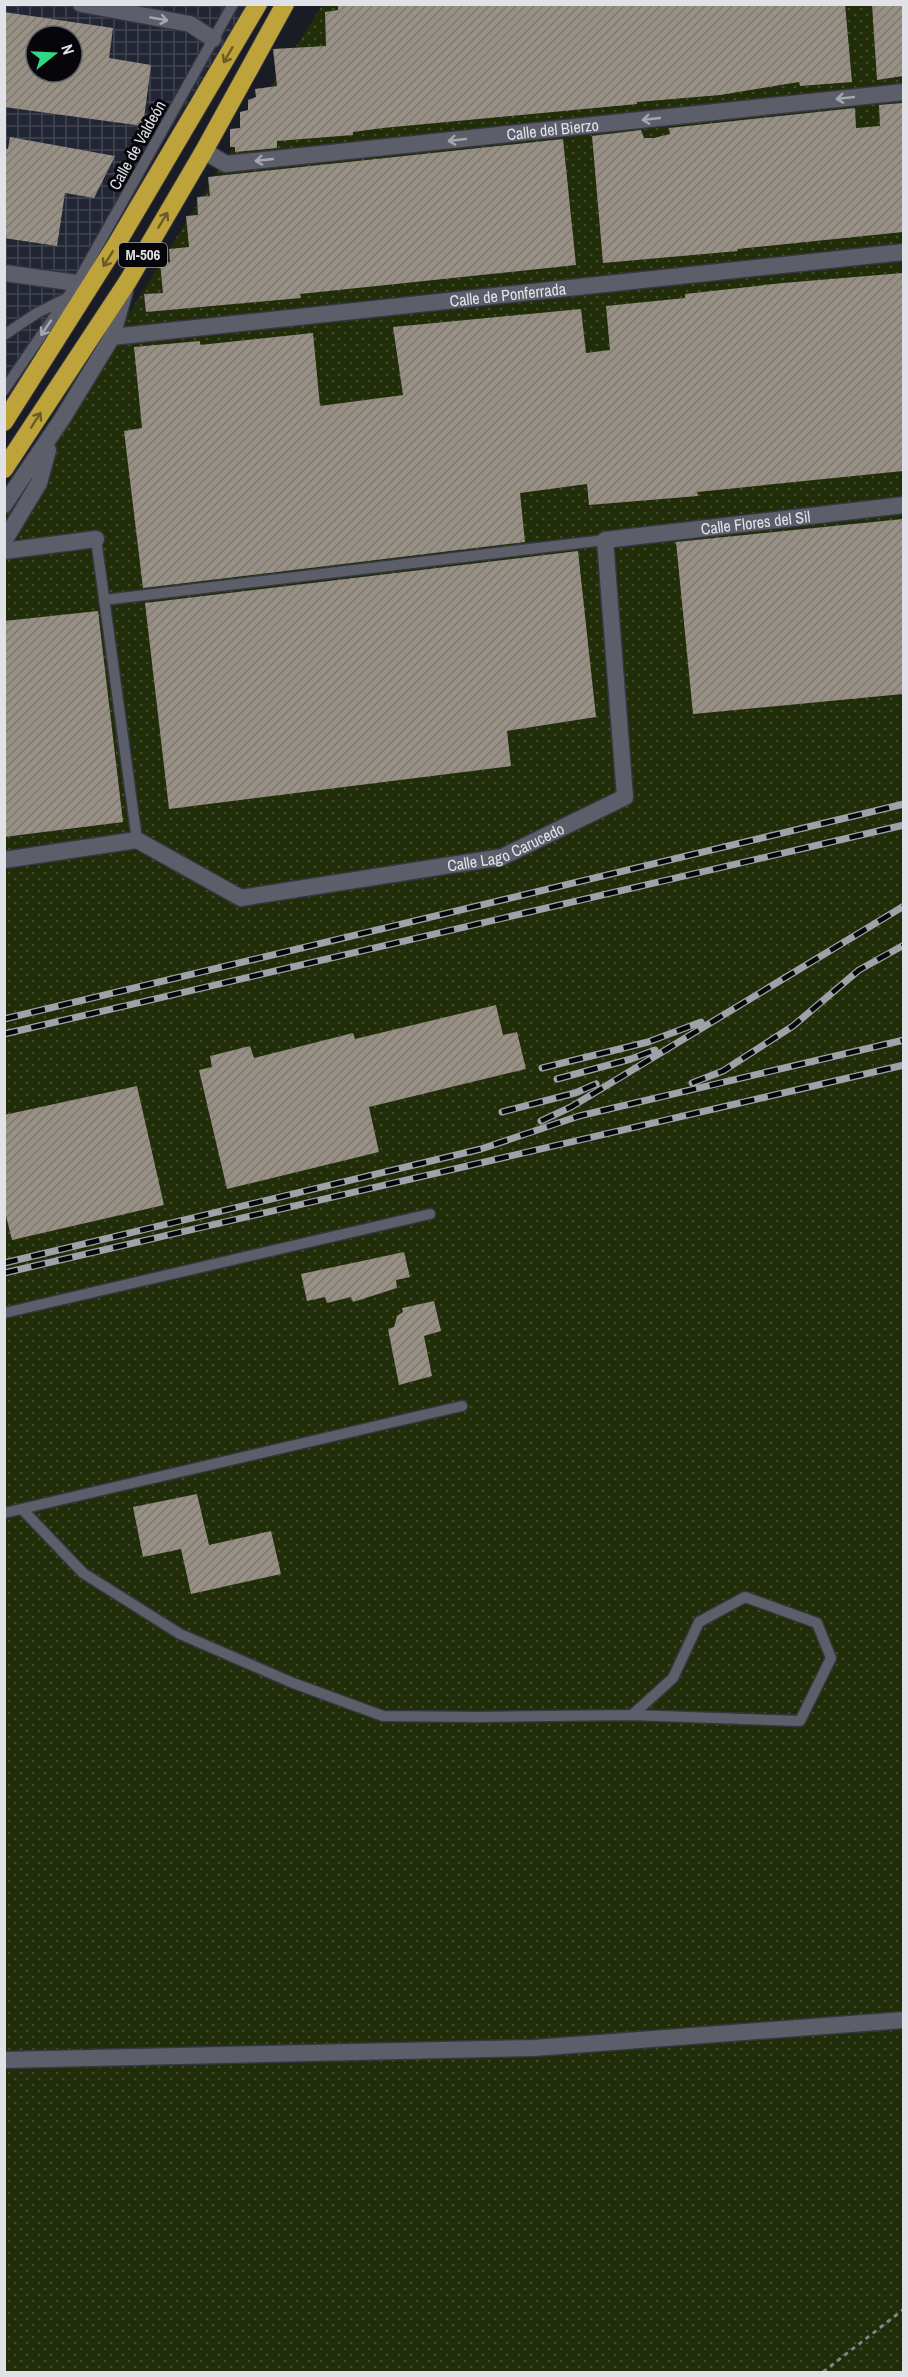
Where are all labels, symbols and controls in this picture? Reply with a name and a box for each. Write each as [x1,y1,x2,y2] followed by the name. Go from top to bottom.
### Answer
[149,14,169,25] one-way arrow
[24,24,84,84] north arrow
[56,41,80,57] text: N
[222,46,234,63] one-way arrow
[836,93,856,104] one-way arrow
[103,96,171,194] street label: Calle de Valdeón
[505,113,600,145] street label: Calle del Bierzo
[642,114,662,125] one-way arrow
[448,134,468,145] one-way arrow
[254,155,274,166] one-way arrow
[158,212,170,229] one-way arrow
[119,243,167,267] road number: M-506
[101,250,113,267] one-way arrow
[448,277,568,312] street label: Calle de Ponferrada
[40,319,52,336] one-way arrow
[31,412,43,429] one-way arrow
[700,505,812,540] street label: Calle Flores del Sil
[446,817,568,876] street label: Calle Lago Carucedo

